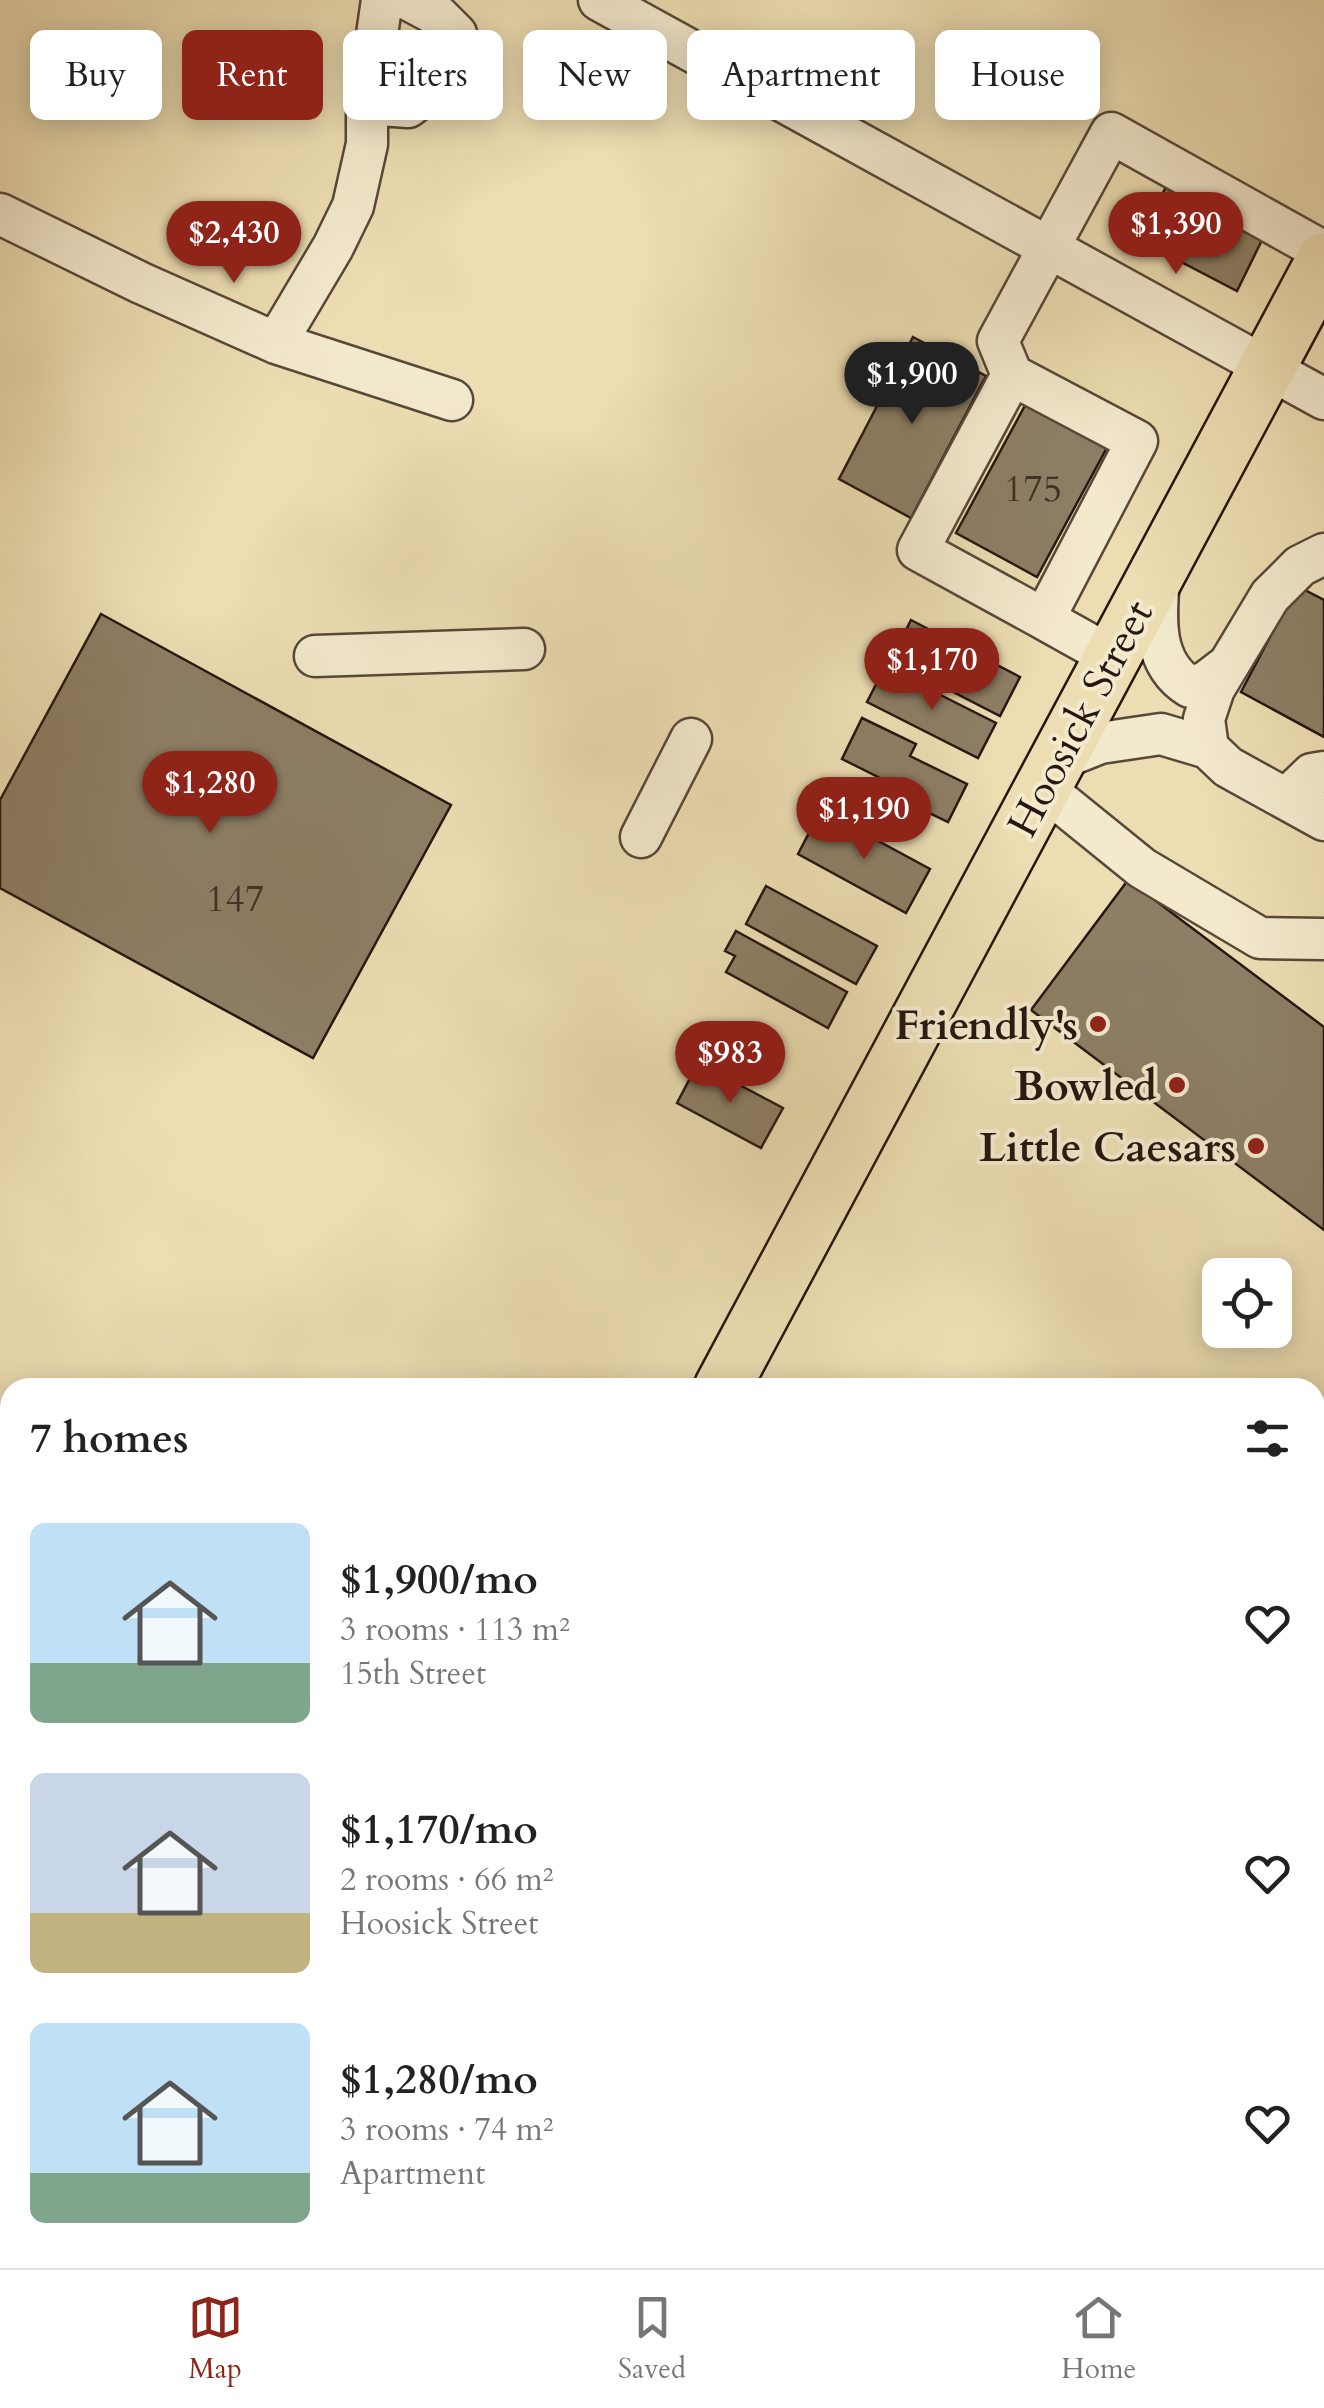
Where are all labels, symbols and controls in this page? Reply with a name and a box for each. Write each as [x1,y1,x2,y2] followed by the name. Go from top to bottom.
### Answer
[30,30,162,120] chip: Buy
[182,30,323,120] chip: Rent
[343,30,503,120] chip: Filters
[523,30,667,120] chip: New
[687,30,915,120] chip: Apartment
[935,30,1100,120] chip: House
[1095,192,1257,277] pin: $1,390
[153,201,315,286] pin: $2,430
[1130,202,1222,246] text: $1,390
[188,211,280,255] text: $2,430
[831,342,993,427] pin: $1,900
[866,352,958,396] text: $1,900
[1004,463,1062,515] house number: 175
[994,590,1167,847] street label: Hoosick Street
[851,628,1013,713] pin: $1,170
[886,638,978,682] text: $1,170
[129,751,291,836] pin: $1,280
[164,761,256,805] text: $1,280
[783,777,945,862] pin: $1,190
[818,787,910,831] text: $1,190
[206,873,264,925] house number: 147
[894,997,1078,1054] place label: Friendly's
[1087,1013,1109,1035] marker: Friendly's
[671,1021,789,1106] pin: $983
[697,1031,763,1075] text: $983
[1014,1058,1157,1115] place label: Bowled
[1166,1074,1188,1096] marker: Bowled
[979,1119,1236,1176] place label: Little Caesars
[1245,1135,1267,1157] marker: Little Caesars
[1202,1258,1292,1348] map controls
[1202,1258,1292,1348] button: locate
[30,1410,188,1467] text: 7 homes
[1240,1411,1295,1466] icon: filters
[340,1551,538,1608] text: $1,900/mo
[110,1563,230,1683] icon: home
[1240,1596,1295,1651] icon: heart
[340,1608,570,1652] text: 3 rooms · 113 m²
[340,1652,486,1696] text: 15th Street
[340,1801,538,1858] text: $1,170/mo
[110,1813,230,1933] icon: home
[1240,1846,1295,1901] icon: heart
[340,1858,553,1902] text: 2 rooms · 66 m²
[340,1902,538,1946] text: Hoosick Street
[340,2051,538,2108] text: $1,280/mo
[110,2063,230,2183] icon: home
[1240,2096,1295,2151] icon: heart
[340,2108,553,2152] text: 3 rooms · 74 m²
[340,2152,485,2196] text: Apartment
[188,2290,243,2388] tab: Map
[618,2290,686,2388] tab: Saved
[1061,2290,1136,2388] tab: Home

